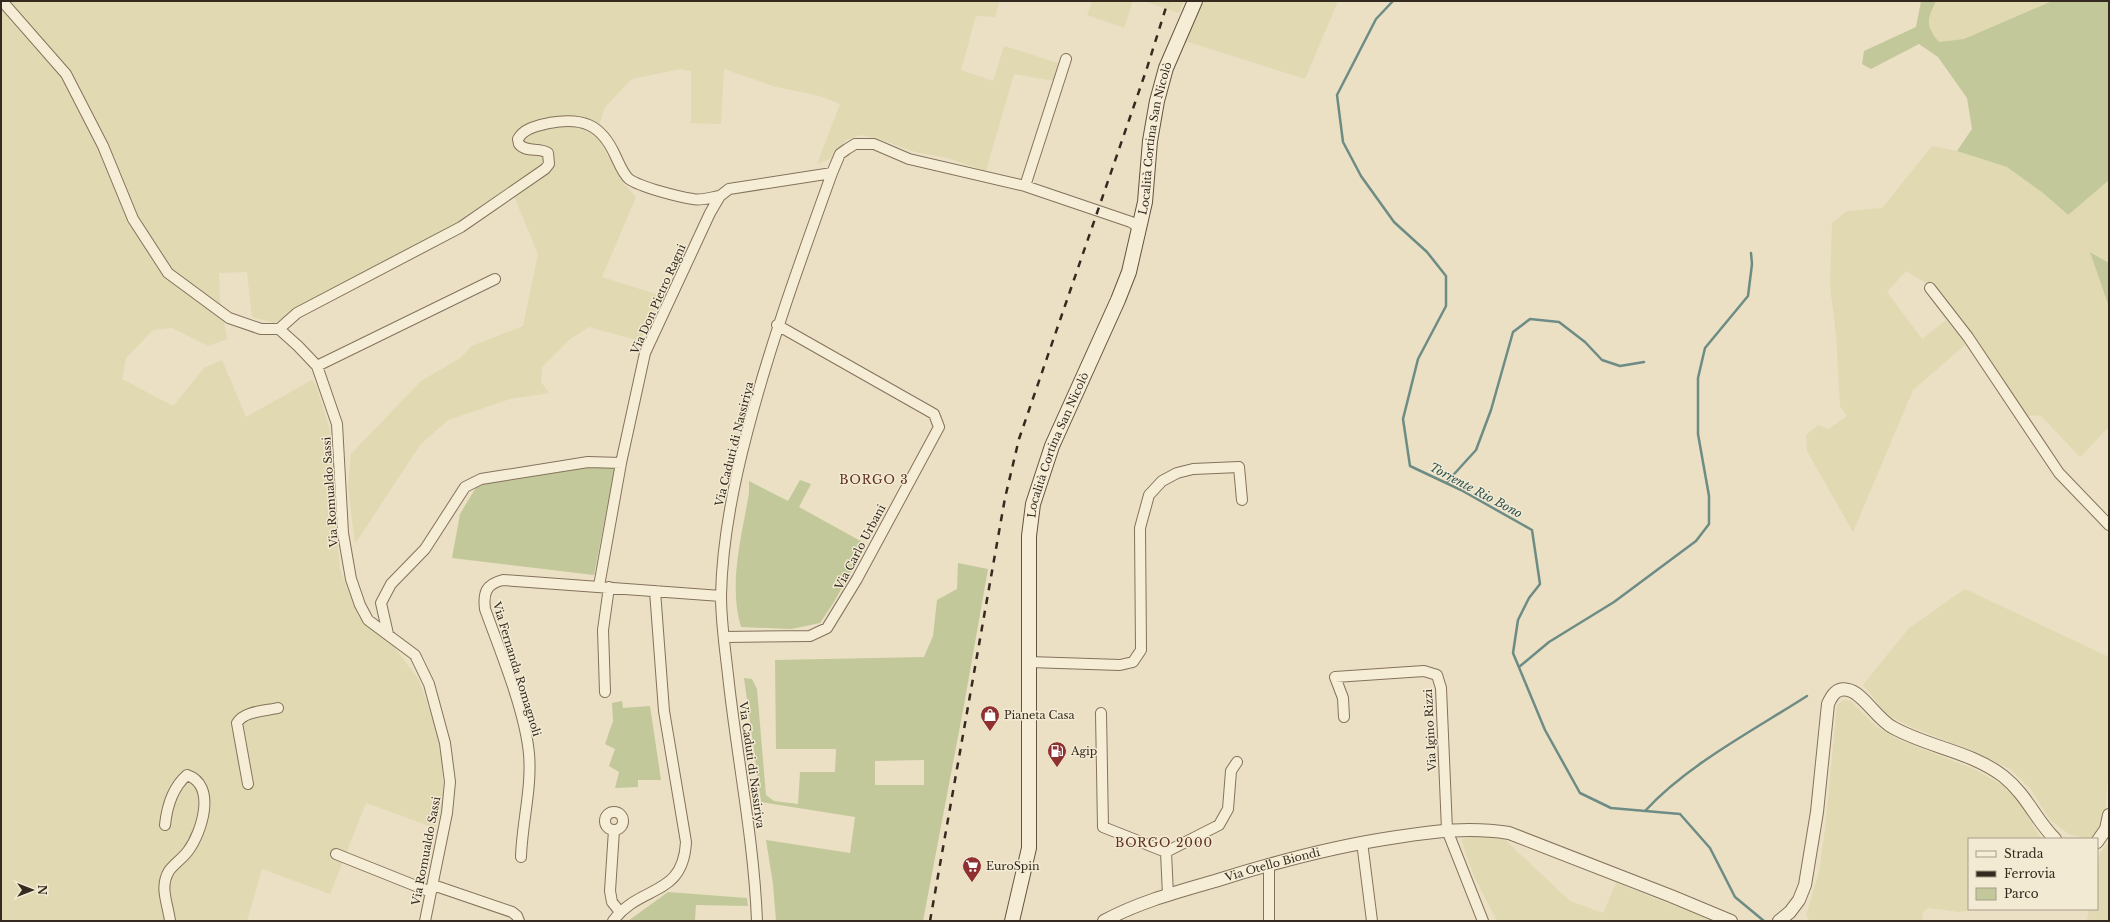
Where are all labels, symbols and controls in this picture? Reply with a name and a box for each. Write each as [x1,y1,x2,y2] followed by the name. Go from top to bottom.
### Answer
[1135,59,1175,216] street label: Località Cortina San Nicolò
[627,242,689,357] street label: Via Don Pietro Ragni
[1024,370,1092,519] street label: Località Cortina San Nicolò
[712,379,756,509] street label: Via Caduti di Nassiriya
[319,436,341,549] street label: Via Romualdo Sassi
[1427,459,1525,521] water label: Torrente Rio Bono
[839,472,909,487] district label: BORGO 3
[831,502,888,593] street label: Via Carlo Urbani
[490,599,544,738] street label: Via Fernanda Romagnoli
[1421,688,1439,773] street label: Via Igino Rizzi
[736,700,768,830] street label: Via Caduti di Nassiriya
[979,704,1001,732] shop icon: Pianeta Casa
[1004,708,1075,722] place label: Pianeta Casa
[1046,740,1068,768] fuel station icon: Agip
[1070,744,1097,758] place label: Agip
[408,795,443,908] street label: Via Romualdo Sassi
[1115,835,1213,850] district label: BORGO 2000
[1968,838,2098,910] legend
[1222,845,1322,885] street label: Via Otello Biondi
[2004,846,2044,861] text: Strada
[961,855,983,883] supermarket icon: EuroSpin
[986,859,1040,873] place label: EuroSpin
[2004,866,2056,881] text: Ferrovia
[12,870,52,910] north arrow
[35,885,49,896] text: N
[2004,886,2039,901] text: Parco

